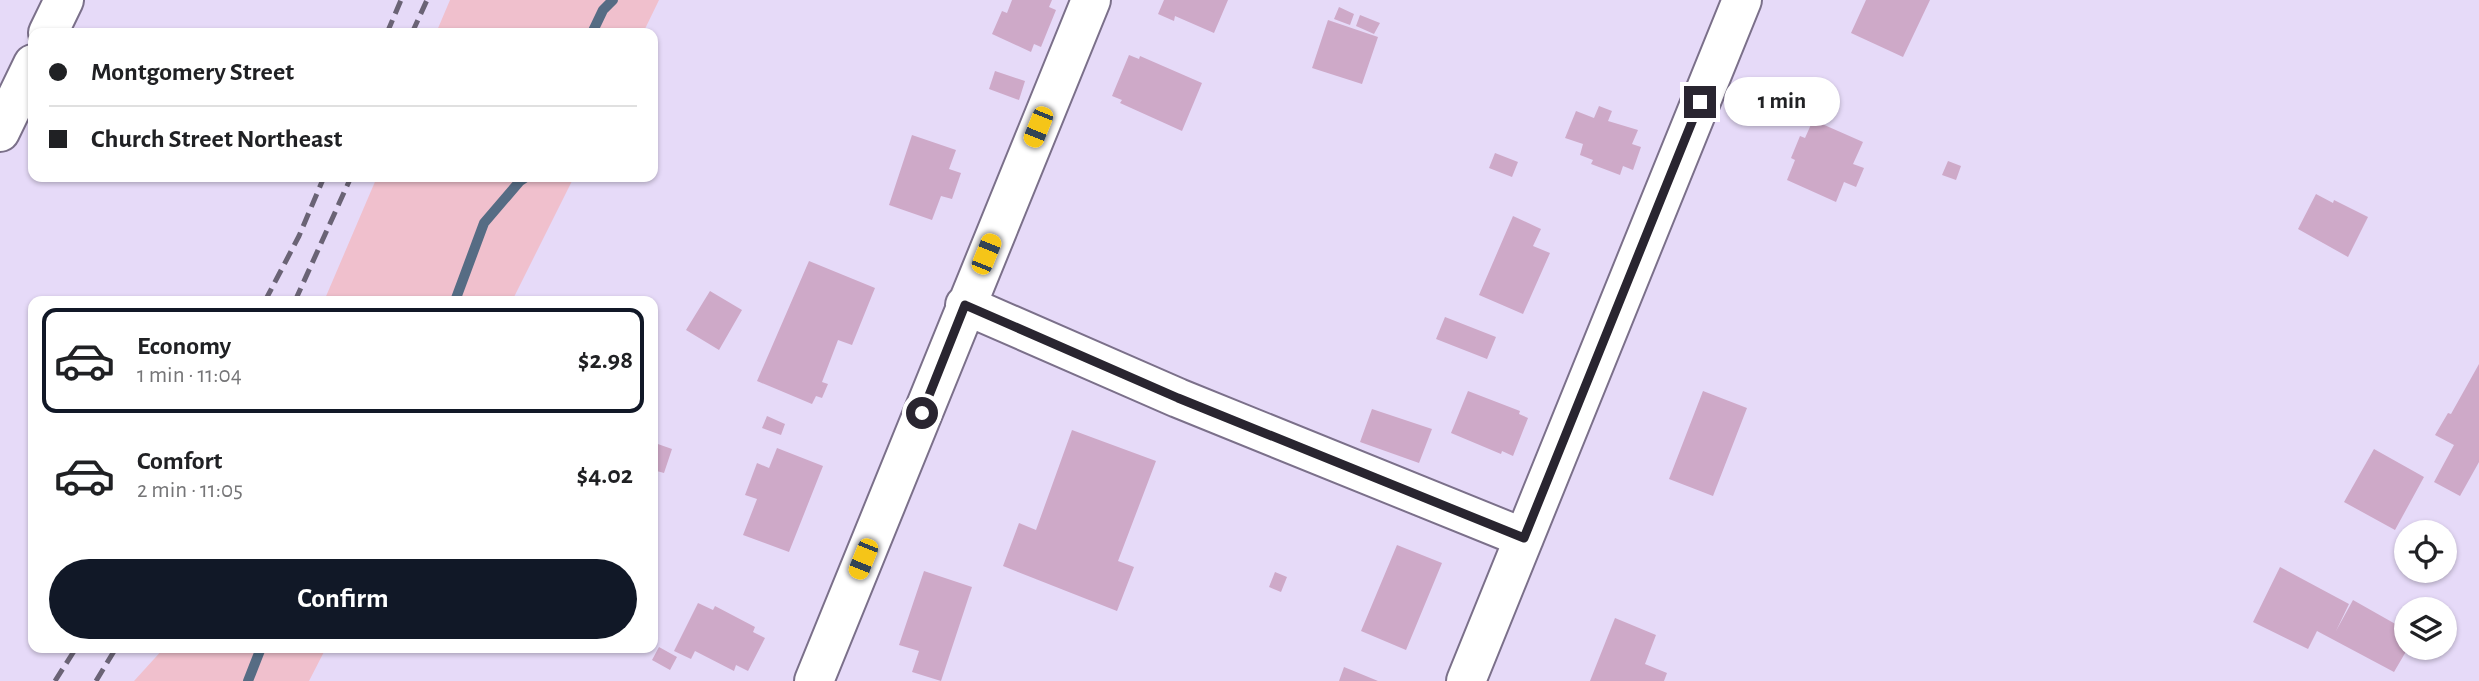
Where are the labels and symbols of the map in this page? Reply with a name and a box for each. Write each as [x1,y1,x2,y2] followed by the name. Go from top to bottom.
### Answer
[1724,78,1840,126] callout: 1 min
[1684,86,1716,118] route end
[1021,104,1056,150] car
[969,231,1004,277] car
[906,397,938,429] route start
[846,536,881,582] car

